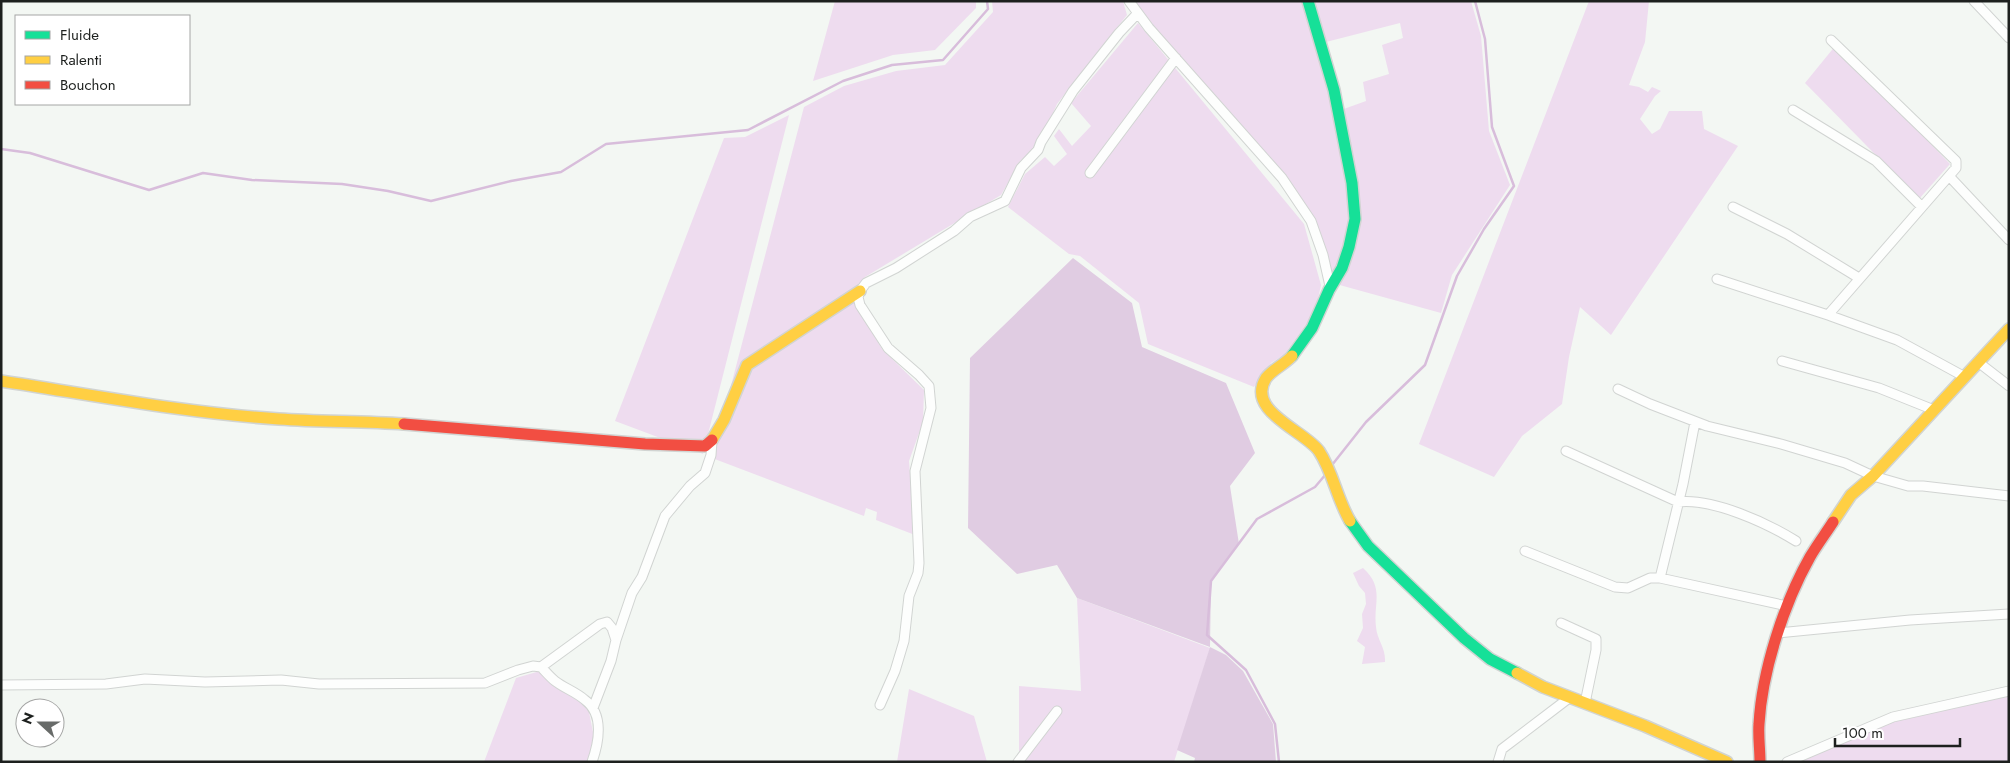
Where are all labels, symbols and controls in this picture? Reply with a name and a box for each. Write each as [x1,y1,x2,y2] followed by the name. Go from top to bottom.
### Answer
[15,15,190,105] legend
[60,24,99,46] text: Fluide
[60,49,102,71] text: Ralenti
[60,74,116,96] text: Bouchon
[15,698,65,748] north arrow
[17,710,39,727] text: N
[1835,716,1960,748] scale bar
[1842,722,1883,744] text: 100 m

